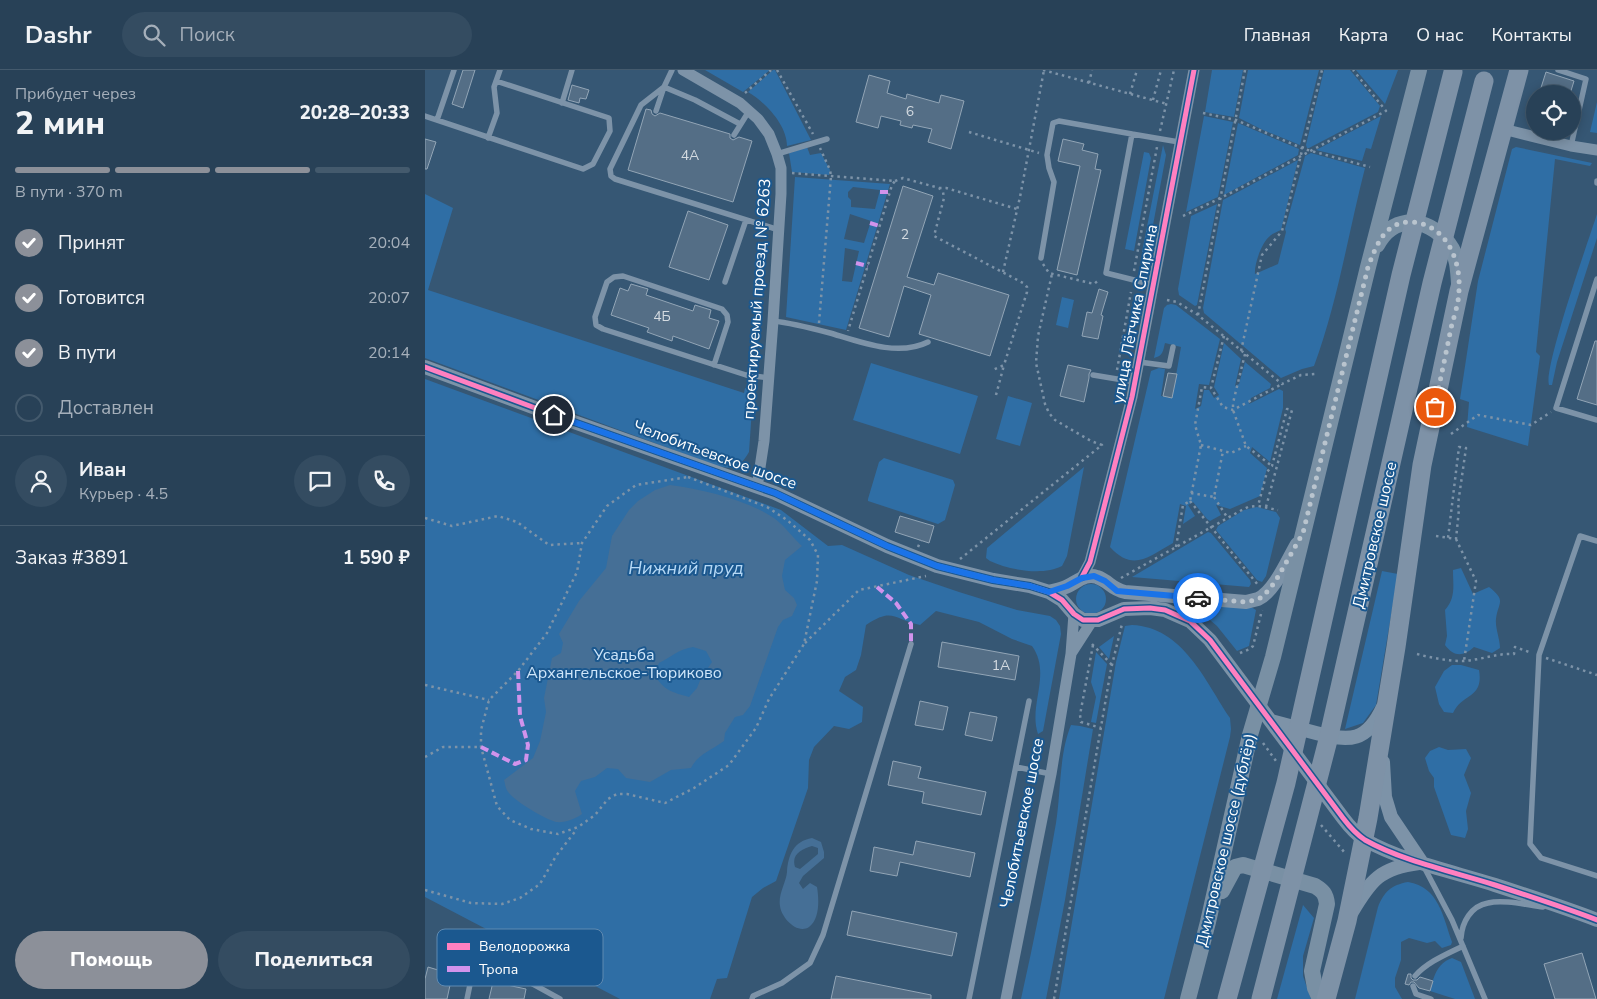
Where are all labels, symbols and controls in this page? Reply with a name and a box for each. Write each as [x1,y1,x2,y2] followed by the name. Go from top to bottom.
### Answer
[122,12,472,57] search box
[25,19,92,51] text: Dashr
[140,21,168,49] icon: search
[180,22,235,48] text: Поиск
[1244,23,1311,47] text: Главная
[1339,23,1388,47] text: Карта
[1416,23,1464,47] text: О нас
[1492,23,1572,47] text: Контакты
[15,83,136,105] text: Прибудет через
[1526,85,1581,140] map controls
[1526,85,1581,140] button: locate
[299,100,410,126] text: 20:28–20:33
[15,102,105,145] text: 2 мин
[906,102,914,121] house number: 6
[681,146,699,165] house number: 4А
[738,178,776,420] street label: проектируемый проезд № 6263
[15,181,123,203] text: В пути · 370 m
[1107,223,1163,405] street label: улица Лётчика Спирина
[901,225,909,244] house number: 2
[15,229,43,257] icon: check
[58,230,125,256] text: Принят
[368,232,410,254] text: 20:04
[15,284,43,312] icon: check
[58,285,145,311] text: Готовится
[368,287,410,309] text: 20:07
[653,307,671,326] house number: 4Б
[15,339,43,367] icon: check
[58,340,116,366] text: В пути
[368,342,410,364] text: 20:14
[1414,386,1456,428] pin
[1421,393,1449,421] icon: bag
[533,394,575,436] pin
[58,395,154,421] text: Доставлен
[540,401,568,429] icon: home
[630,415,800,495] street label: Челобитьевское шоссе
[15,455,67,507] button: person
[294,455,346,507] button: chat
[358,455,410,507] button: phone
[79,457,126,483] text: Иван
[1347,459,1403,611] street label: Дмитровское шоссе
[79,483,168,505] text: Курьер · 4.5
[15,545,129,571] text: Заказ #3891
[343,545,410,571] text: 1 590 ₽
[628,556,744,580] water label: Нижний пруд
[1173,573,1223,623] courier
[1184,584,1212,612] icon: car
[526,644,722,684] park label: Усадьба Архангельское-Тюриково
[992,656,1010,675] house number: 1А
[1191,731,1261,949] street label: Дмитровское шоссе (дублёр)
[995,736,1049,910] street label: Челобитьевское шоссе
[437,929,603,986] legend
[15,931,208,989] button: Помощь
[218,931,410,989] button: Поделиться
[479,937,570,956] text: Велодорожка
[479,960,518,979] text: Тропа

